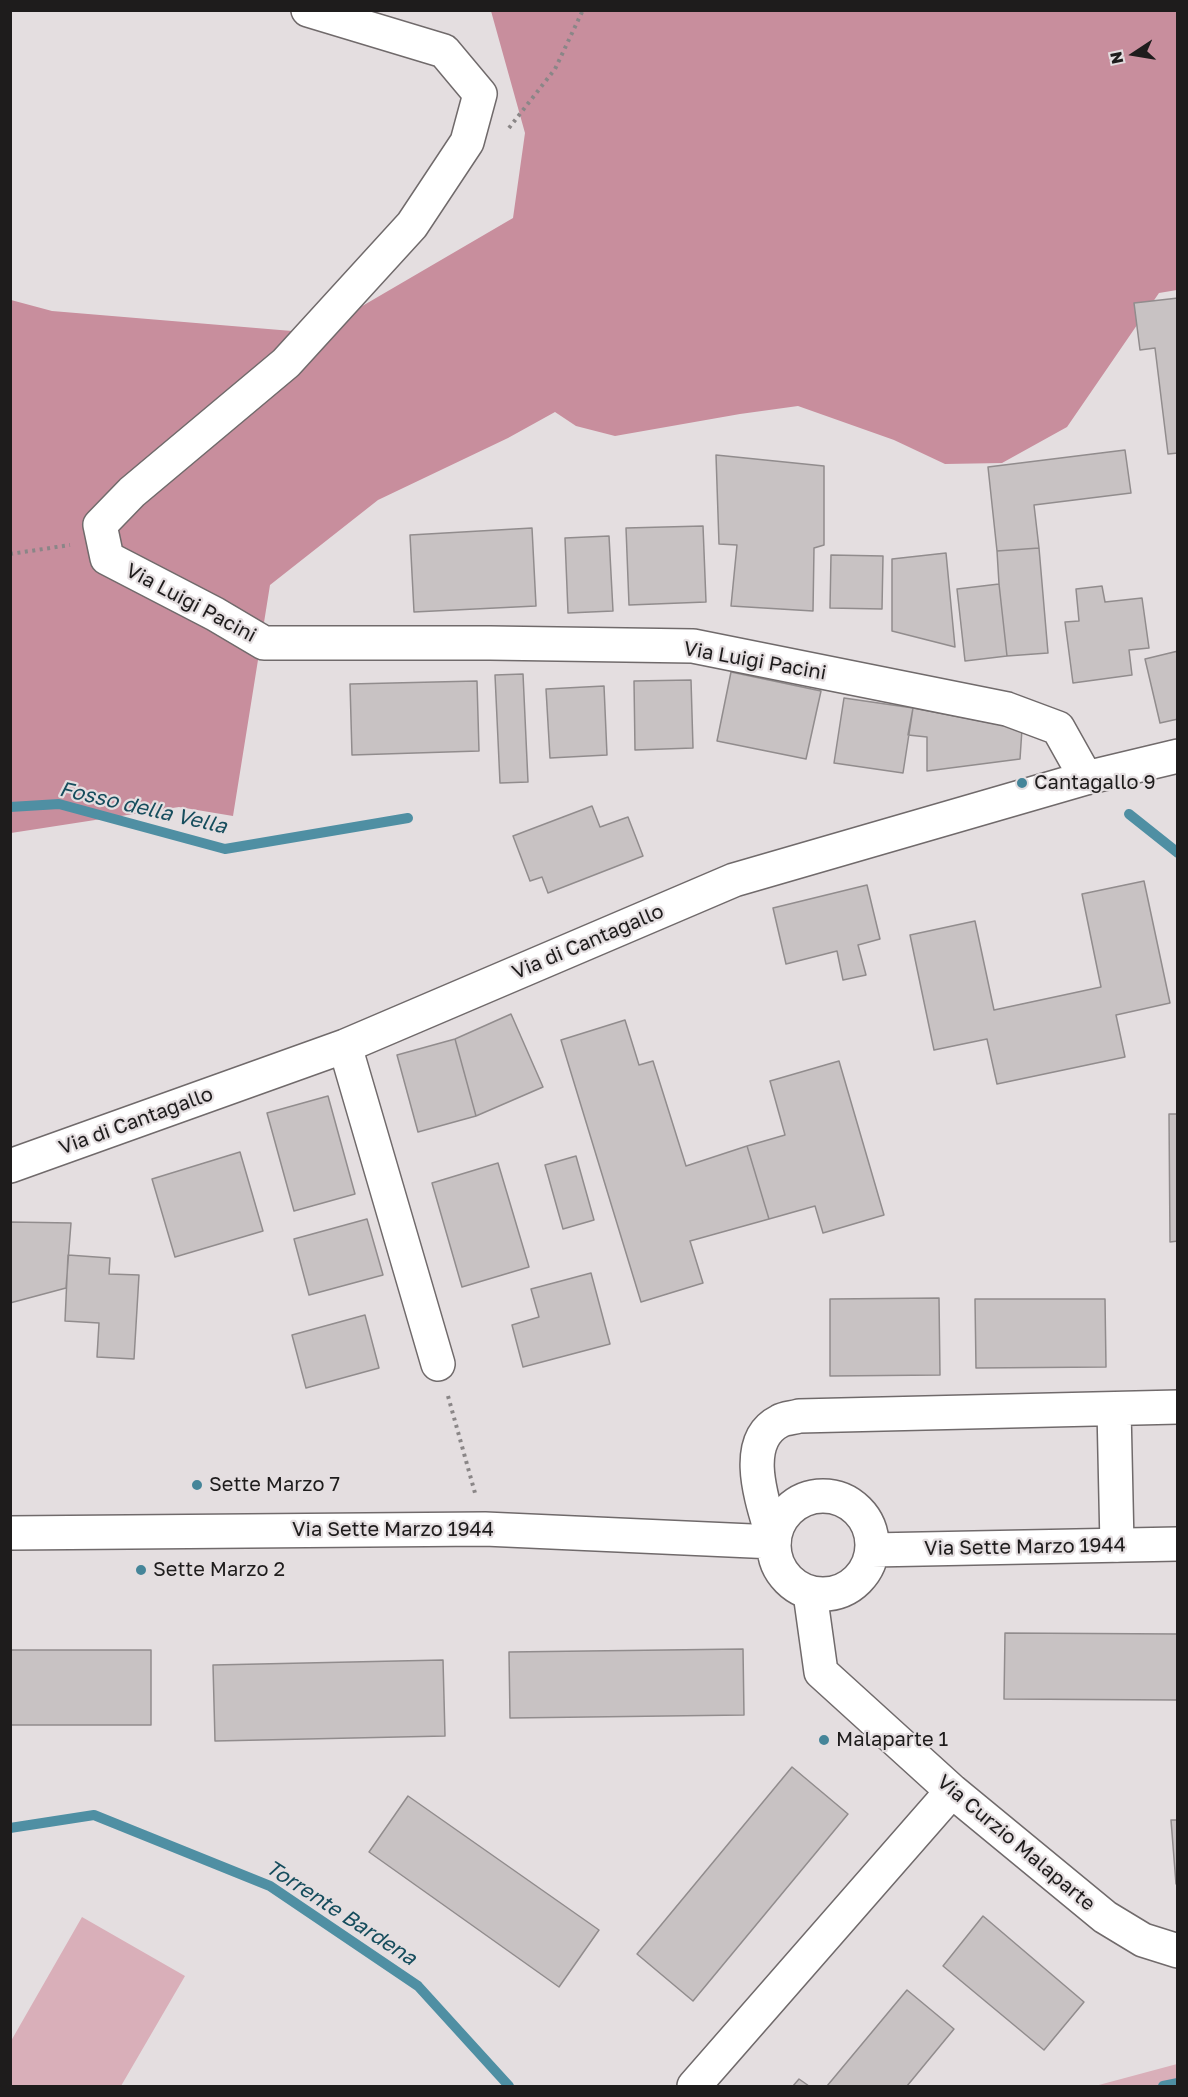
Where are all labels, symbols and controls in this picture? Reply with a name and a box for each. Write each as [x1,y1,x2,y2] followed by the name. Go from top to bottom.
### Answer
[1104,24,1164,84] north arrow
[1105,50,1127,66] text: N
[122,559,260,647] street label: Via Luigi Pacini
[682,637,828,685] street label: Via Luigi Pacini
[1034,771,1156,795] place label: Cantagallo 9
[57,776,229,840] water label: Fosso della Vella
[1015,776,1029,790] marker: Cantagallo 9
[509,899,667,985] street label: Via di Cantagallo
[56,1082,216,1160] street label: Via di Cantagallo
[209,1473,340,1497] place label: Sette Marzo 7
[190,1478,204,1492] marker: Sette Marzo 7
[292,1518,494,1542] street label: Via Sette Marzo 1944
[924,1533,1126,1561] street label: Via Sette Marzo 1944
[153,1558,285,1582] place label: Sette Marzo 2
[134,1563,148,1577] marker: Sette Marzo 2
[836,1728,948,1752] place label: Malaparte 1
[817,1733,831,1747] marker: Malaparte 1
[932,1770,1100,1916] street label: Via Curzio Malaparte
[261,1855,421,1971] water label: Torrente Bardena

